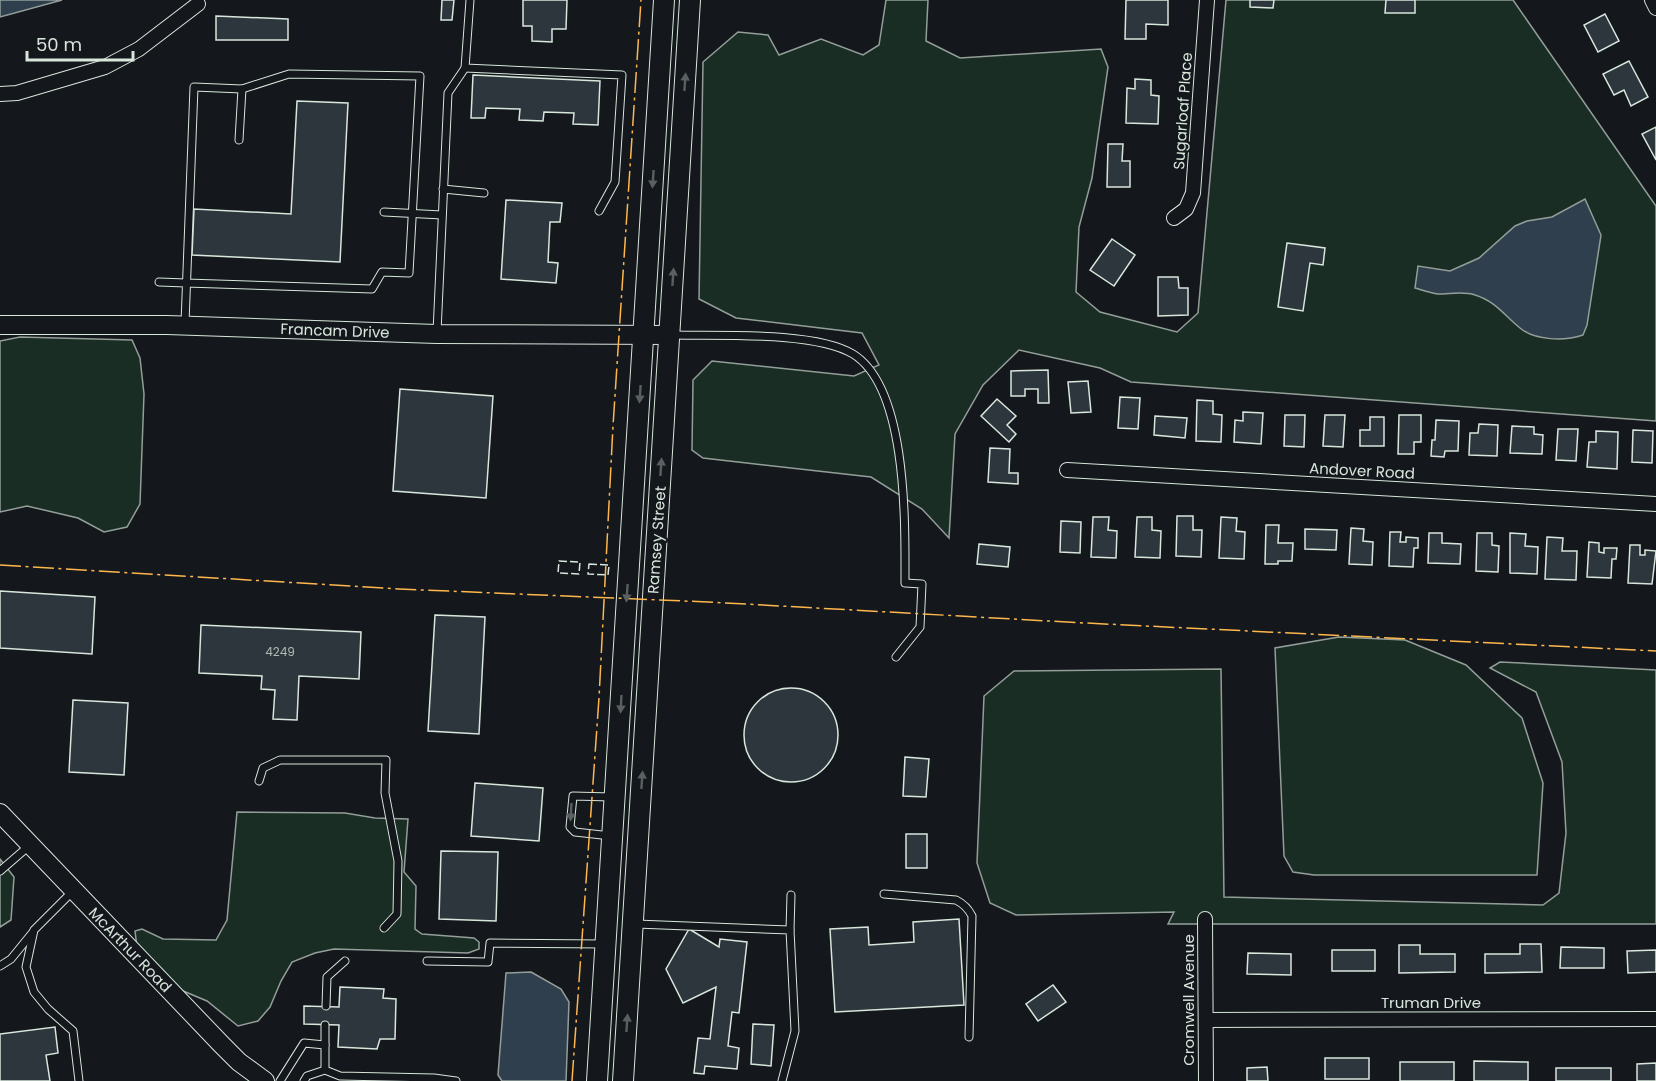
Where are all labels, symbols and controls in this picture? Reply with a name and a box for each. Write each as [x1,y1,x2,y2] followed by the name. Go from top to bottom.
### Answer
[27,24,134,62] scale bar
[36,32,82,57] text: 50 m
[1168,52,1197,170] street label: Sugarloaf Place
[680,73,690,92] one-way arrow
[648,169,658,188] one-way arrow
[668,267,678,286] one-way arrow
[280,318,390,343] street label: Francam Drive
[635,385,644,404] one-way arrow
[657,457,666,476] one-way arrow
[1309,457,1415,484] street label: Andover Road
[642,485,671,595] street label: Ramsey Street
[623,584,632,603] one-way arrow
[265,643,295,660] house number: 4249
[616,694,625,713] one-way arrow
[637,770,647,789] one-way arrow
[566,802,575,821] one-way arrow
[84,902,176,997] street label: McArthur Road
[1178,934,1199,1066] street label: Cromwell Avenue
[1381,992,1481,1013] street label: Truman Drive
[622,1013,632,1032] one-way arrow

